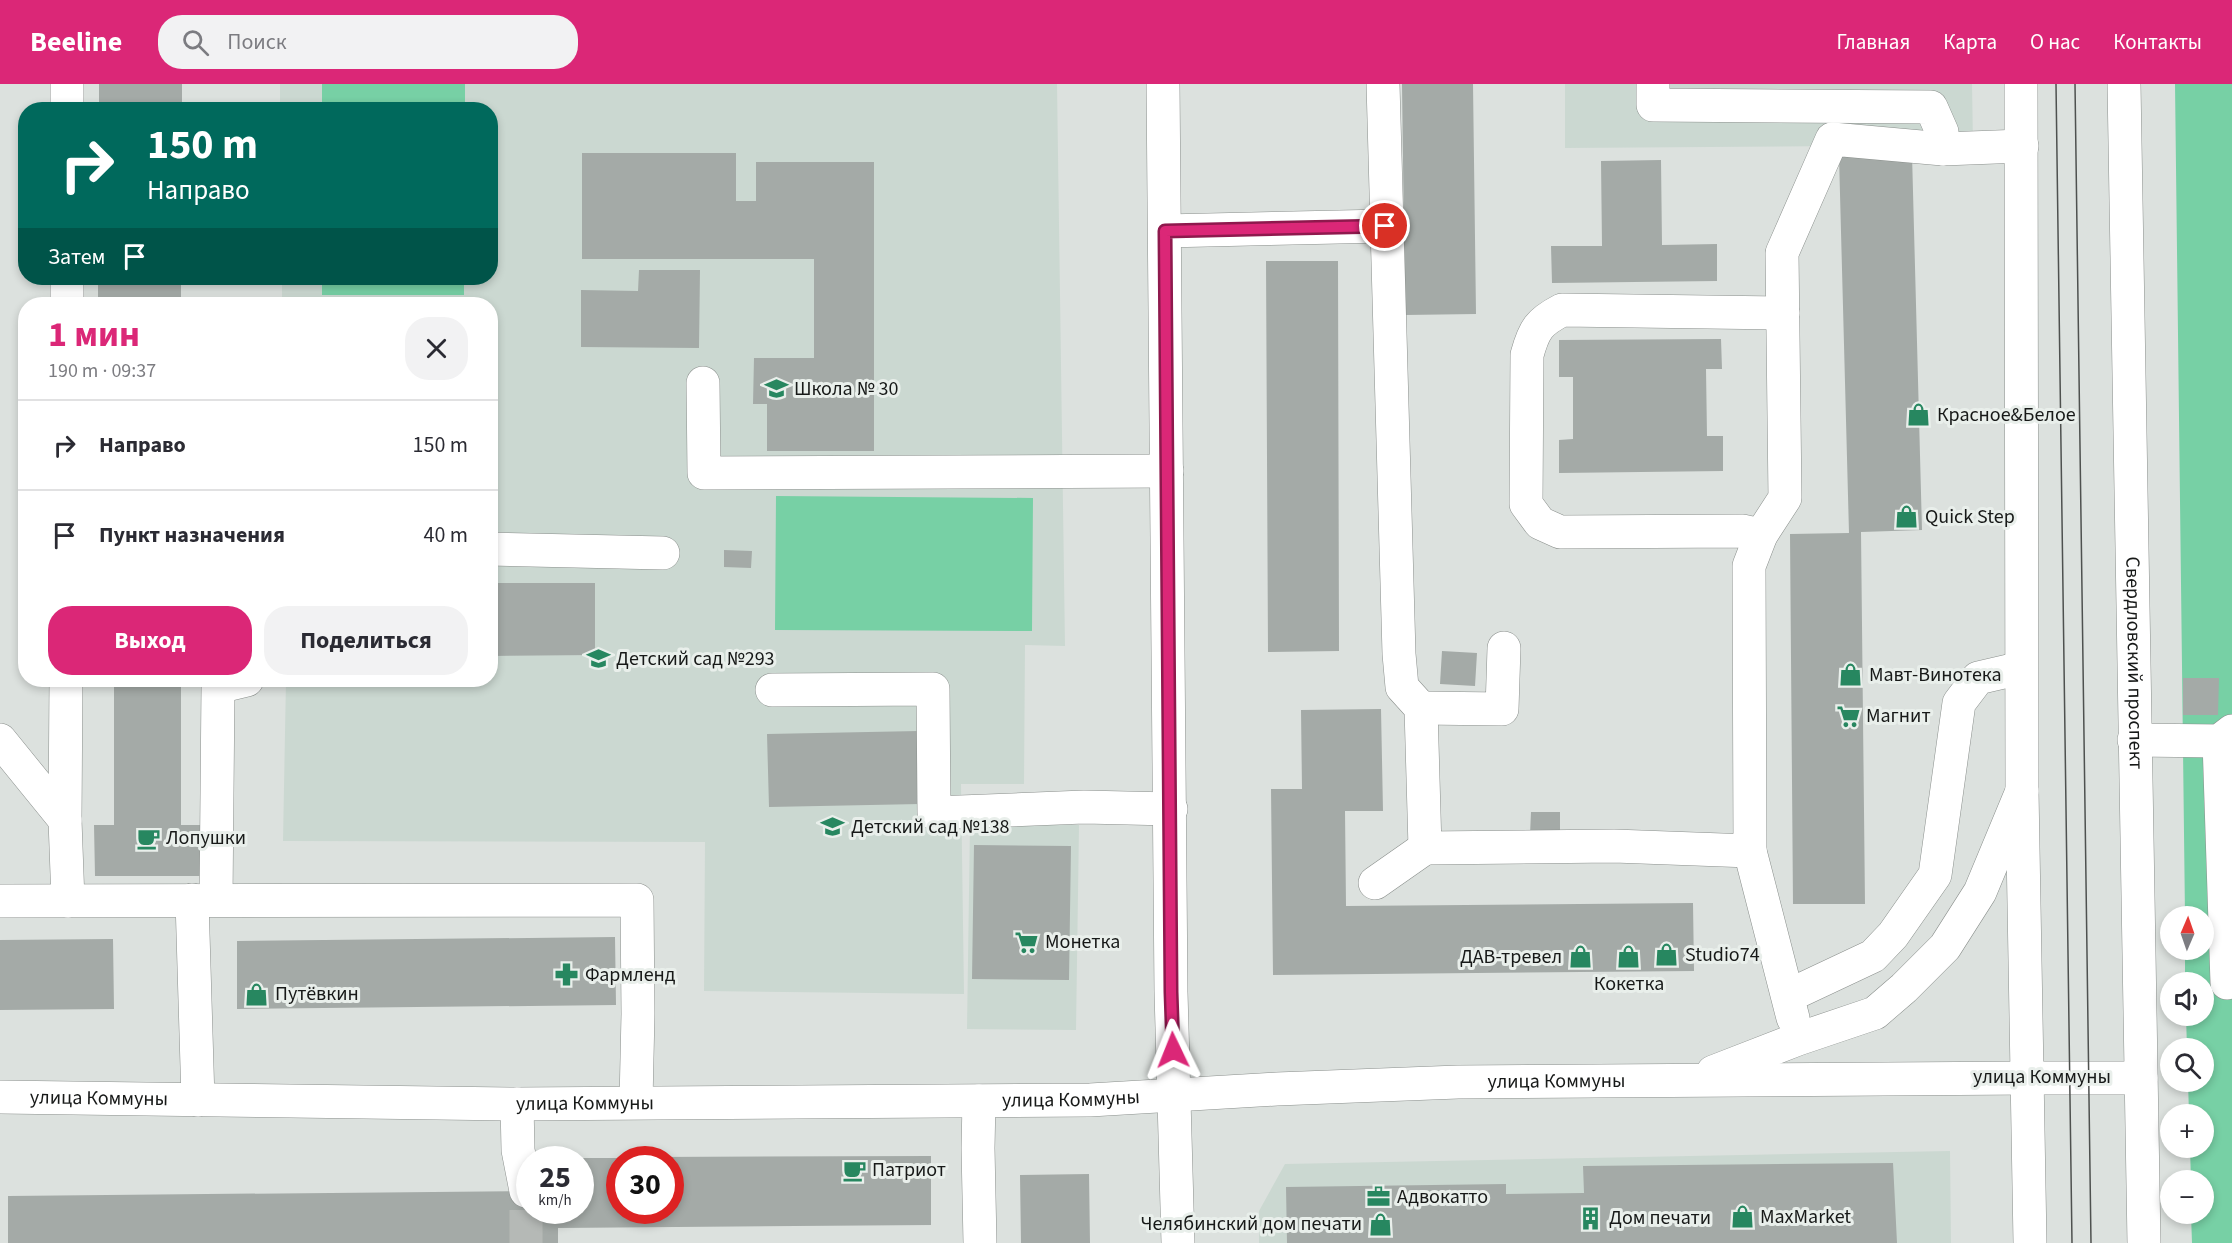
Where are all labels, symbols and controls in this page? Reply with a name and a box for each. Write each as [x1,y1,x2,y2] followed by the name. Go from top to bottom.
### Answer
[158,15,578,69] search box
[30,22,122,62] text: Beeline
[179,26,212,59] icon: search
[227,26,287,58] text: Поиск
[1837,27,1910,57] text: Главная
[1943,27,1997,57] text: Карта
[2030,27,2080,57] text: О нас
[2113,27,2202,57] text: Контакты
[147,115,258,175] text: 150 m
[48,126,126,204] icon: right
[147,171,250,210] text: Направо
[1359,200,1410,251] pin
[1368,209,1401,242] icon: arrive
[118,240,151,273] icon: arrive
[48,241,106,273] text: Затем
[48,309,140,360] text: 1 мин
[405,317,468,380] button: close
[48,357,156,385] text: 190 m · 09:37
[794,375,898,403] place label: Школа № 30
[763,376,789,402] school or university icon: Школа № 30
[1937,401,2076,429] place label: Красное&Белое
[1906,402,1932,428] shop icon: Красное&Белое
[48,429,81,462] icon: right
[99,429,186,461] text: Направо
[413,429,468,461] text: 150 m
[1925,503,2015,531] place label: Quick Step
[1894,504,1920,530] shop icon: Quick Step
[48,519,81,552] icon: arrive
[99,519,285,551] text: Пункт назначения
[423,519,468,551] text: 40 m
[2118,556,2150,770] street label: Свердловский проспект
[48,606,252,675] button: Выход
[264,606,468,675] button: Поделиться
[616,645,775,673] place label: Детский сад №293
[585,646,611,672] school or university icon: Детский сад №293
[1869,661,2002,689] place label: Мавт-Винотека
[1838,662,1864,688] shop icon: Мавт-Винотека
[1866,702,1931,730] place label: Магнит
[1835,703,1861,729] supermarket icon: Магнит
[851,813,1010,841] place label: Детский сад №138
[820,814,846,840] school or university icon: Детский сад №138
[166,824,246,852] place label: Лопушки
[135,825,161,851] cafe icon: Лопушки
[2160,906,2214,960] north arrow
[2160,906,2214,1224] map controls
[1045,928,1120,956] place label: Монетка
[1014,929,1040,955] supermarket icon: Монетка
[1685,941,1760,969] place label: Studio74
[1654,942,1680,968] shop icon: Studio74
[1460,943,1562,971] place label: ДАВ-тревел
[1616,943,1642,969] shop icon: Кокетка
[1567,944,1593,970] shop icon: ДАВ-тревел
[585,961,676,989] place label: Фармленд
[554,962,580,988] pharmacy icon: Фармленд
[1594,970,1664,998] place label: Кокетка
[2160,972,2214,1026] button: sound
[275,980,359,1008] place label: Путёвкин
[244,981,270,1007] shop icon: Путёвкин
[1141,1018,1205,1082] position arrow
[2160,1038,2214,1092] button: search
[1973,1063,2111,1091] street label: улица Коммуны
[1487,1067,1626,1096] street label: улица Коммуны
[30,1083,168,1113] street label: улица Коммуны
[1002,1083,1141,1115] street label: улица Коммуны
[516,1089,654,1118] street label: улица Коммуны
[2160,1104,2214,1158] button: +
[606,1146,684,1224] speed limit sign: 30
[539,1156,571,1199] text: 25
[872,1156,946,1184] place label: Патриот
[841,1157,867,1183] cafe icon: Патриот
[2160,1170,2214,1224] button: −
[1397,1183,1488,1211] place label: Адвокатто
[1366,1184,1392,1210] office icon: Адвокатто
[538,1190,572,1211] text: km/h
[1760,1203,1851,1231] place label: MaxMarket
[1609,1204,1711,1232] place label: Дом печати
[1729,1204,1755,1230] shop icon: MaxMarket
[1578,1205,1604,1231] building icon: Дом печати
[1140,1210,1362,1238] place label: Челябинский дом печати
[1367,1211,1393,1237] shop icon: Челябинский дом печати

